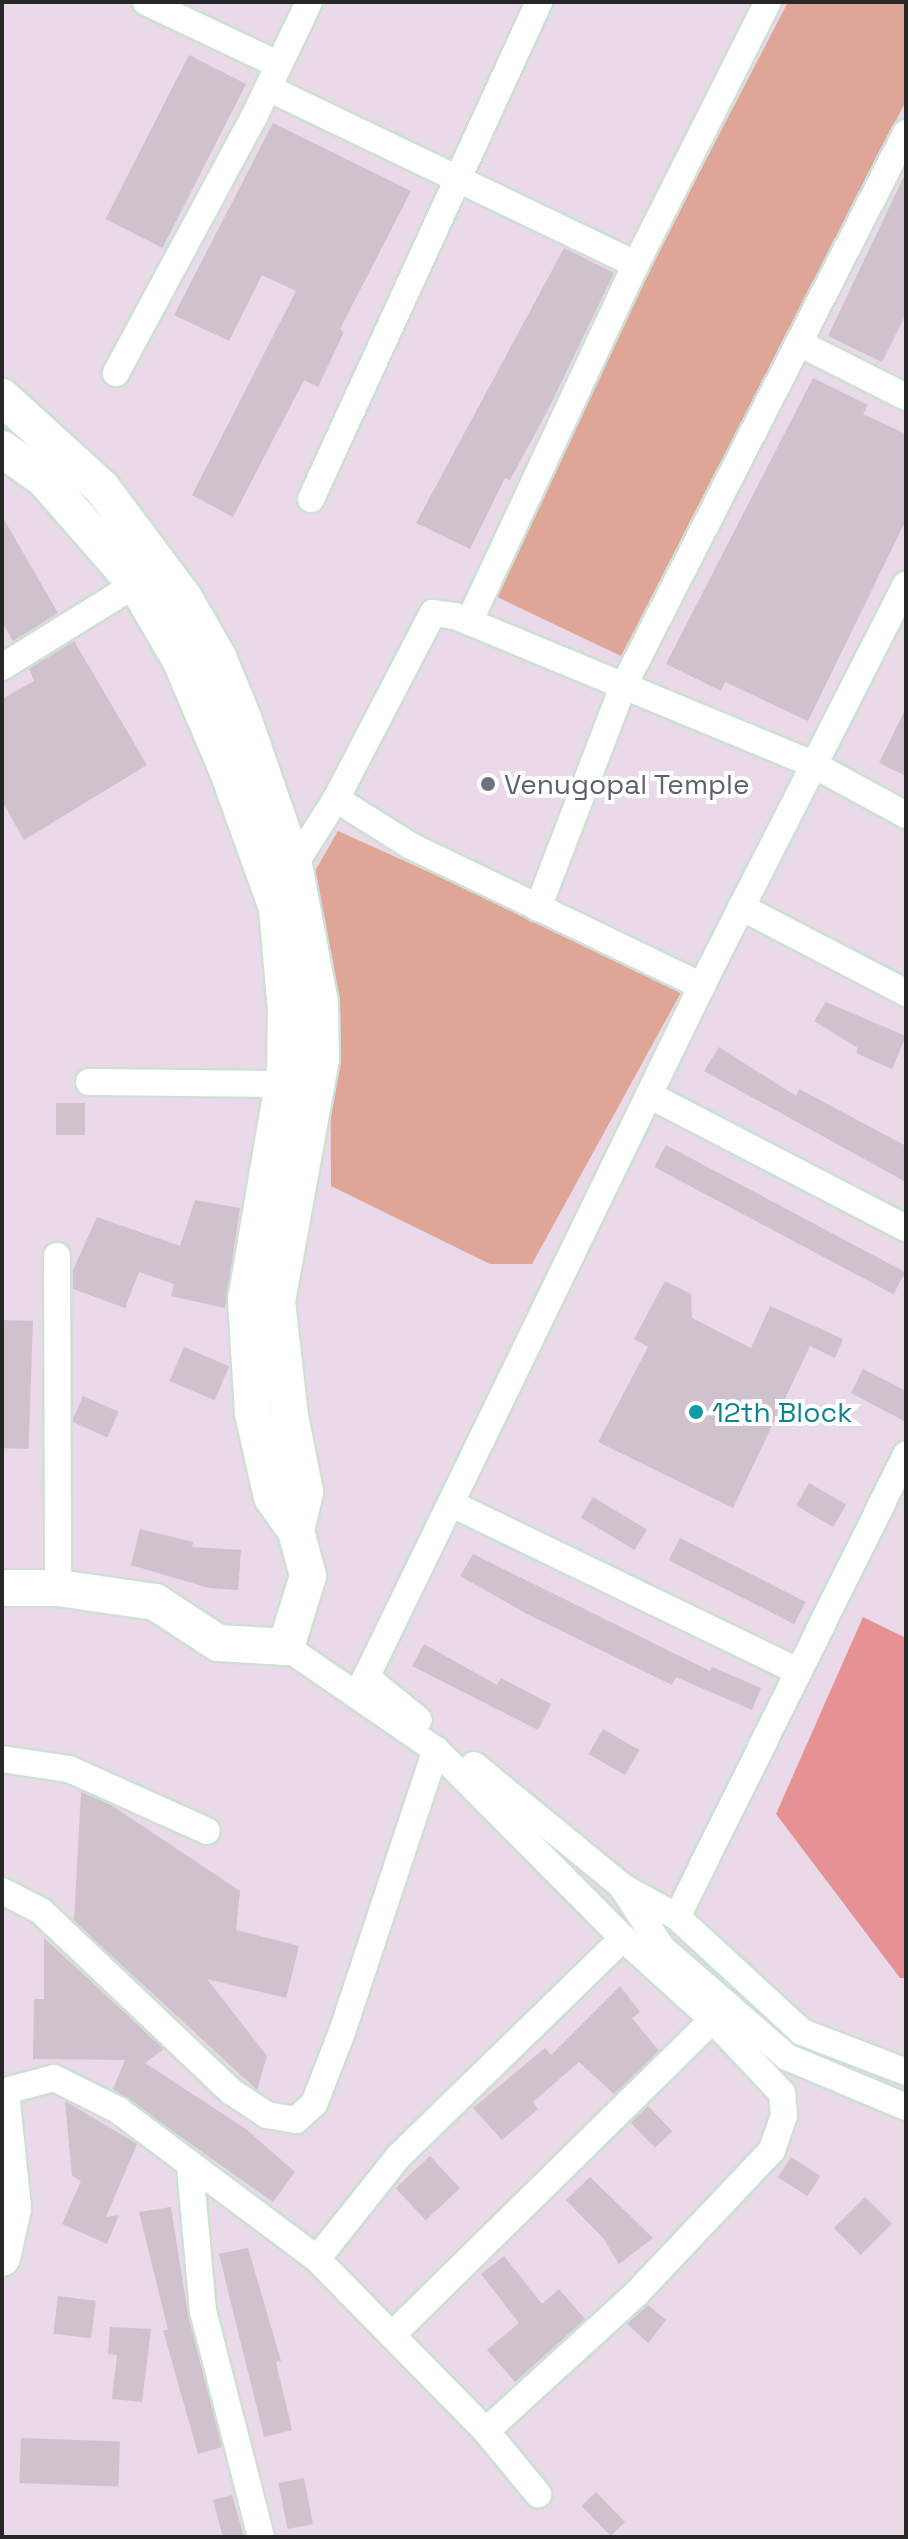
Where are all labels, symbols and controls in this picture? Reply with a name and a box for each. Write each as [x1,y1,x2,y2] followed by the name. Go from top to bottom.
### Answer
[504,767,750,801] place label: Venugopal Temple
[479,775,497,793] marker: Venugopal Temple
[712,1395,852,1429] place label: 12th Block
[687,1403,705,1421] marker: 12th Block

